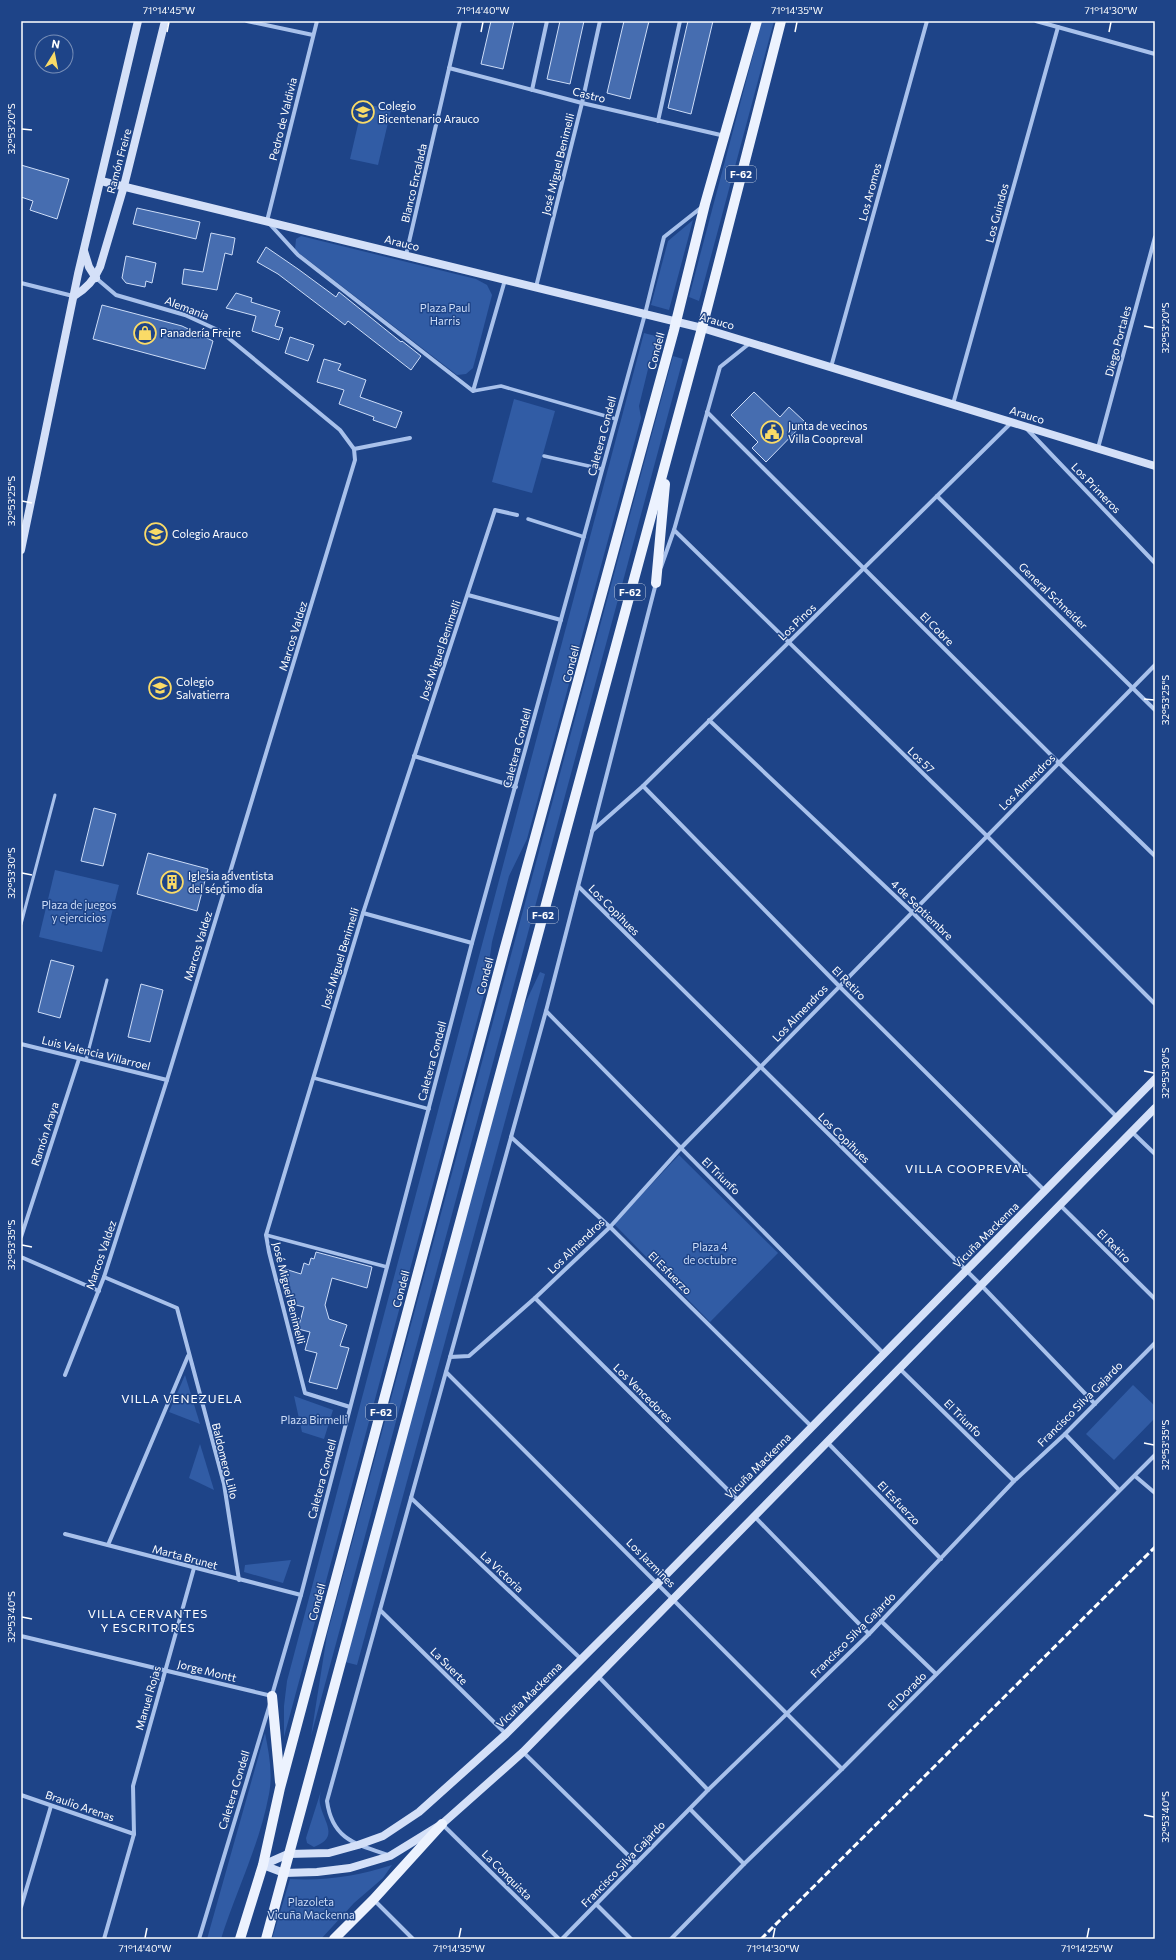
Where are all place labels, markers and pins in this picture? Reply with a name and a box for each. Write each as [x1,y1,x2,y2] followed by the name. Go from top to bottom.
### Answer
[350,99,376,125] school or university icon: Colegio Bicentenario Arauco
[378,99,480,125] place label: Colegio Bicentenario Arauco
[132,320,158,346] shop icon: Panadería Freire
[160,326,241,339] place label: Panadería Freire
[759,419,785,445] public building icon: Junta de vecinos Villa Coopreval
[788,419,868,445] place label: Junta de vecinos Villa Coopreval
[143,521,169,547] school or university icon: Colegio Arauco
[172,527,248,540] place label: Colegio Arauco
[147,675,173,701] school or university icon: Colegio Salvatierra
[176,675,230,701] place label: Colegio Salvatierra
[159,869,185,895] building icon: Iglesia adventista del séptimo día
[188,869,274,895] place label: Iglesia adventista del séptimo día

